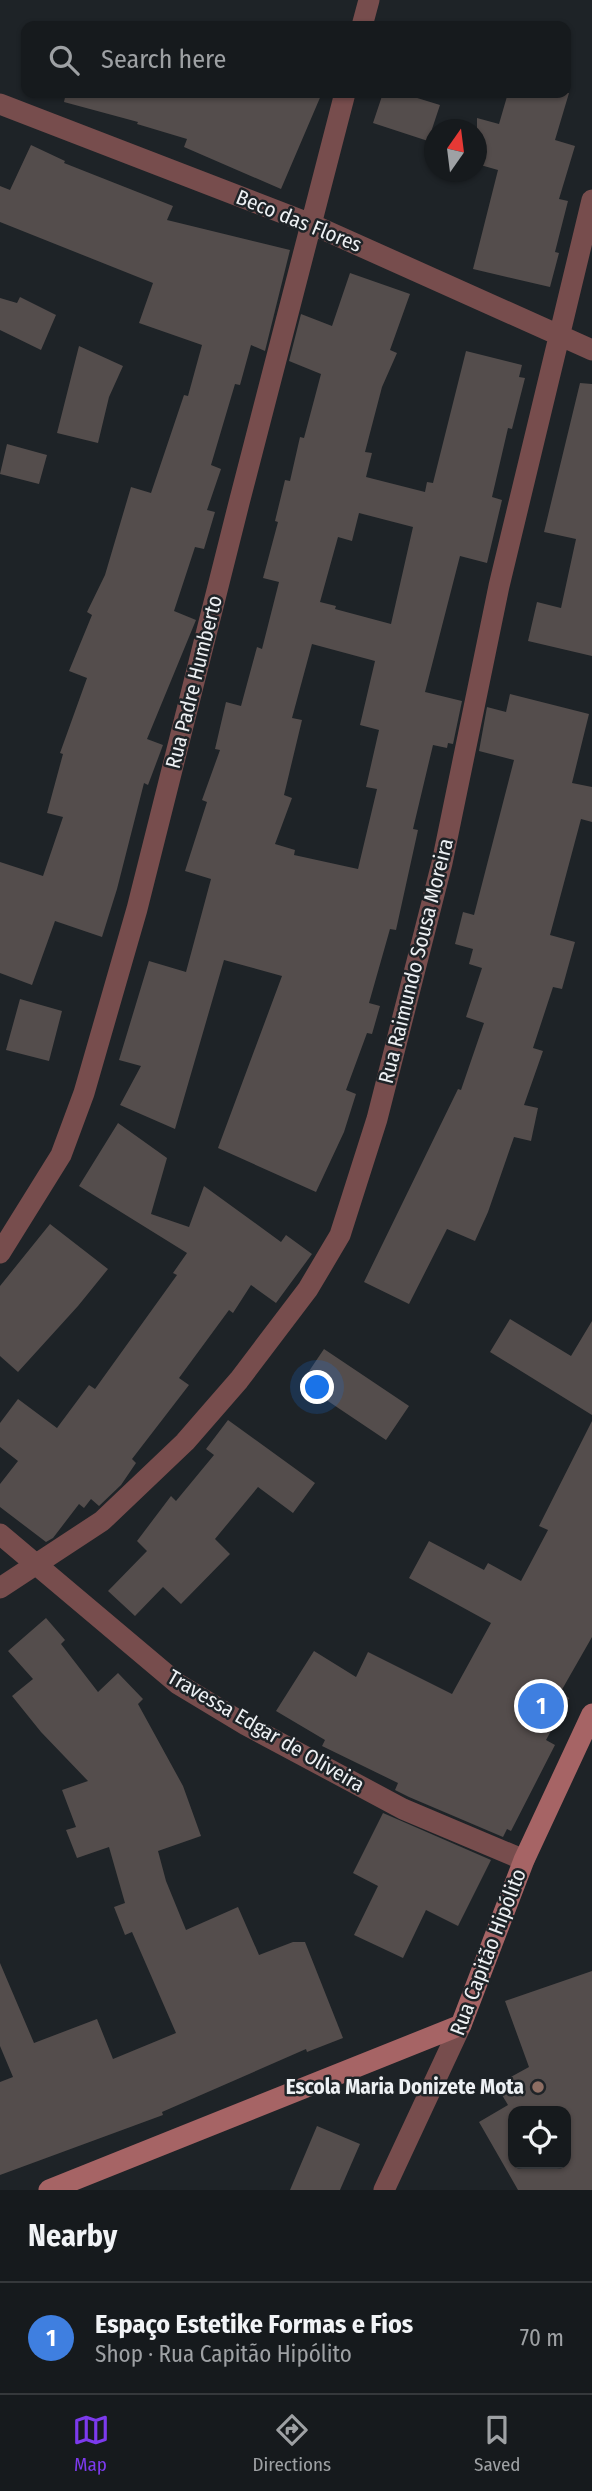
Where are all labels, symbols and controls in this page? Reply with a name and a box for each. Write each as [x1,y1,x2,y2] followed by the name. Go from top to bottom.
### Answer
[21,21,571,98] search box
[45,41,83,79] icon: search
[101,44,226,75] text: Search here
[424,119,487,182] north arrow
[232,184,366,258] street label: Beco das Flores
[160,593,228,771] street label: Rua Padre Humberto
[373,836,459,1086] street label: Rua Raimundo Sousa Moreira
[300,1370,334,1404] your location
[163,1664,369,1798] street label: Travessa Edgar de Oliveira
[518,1680,564,1732] pin: 1
[444,1865,532,2039] street label: Rua Capitão Hipólito
[286,2074,524,2100] place label: Escola Maria Donizete Mota
[530,2079,546,2095] marker: Escola Maria Donizete Mota
[508,2106,571,2169] map controls
[508,2106,571,2169] button: locate
[28,2218,117,2254] text: Nearby
[95,2309,413,2340] text: Espaço Estetike Formas e Fios
[46,2324,56,2352] text: 1
[520,2324,564,2352] text: 70 m
[95,2340,352,2368] text: Shop · Rua Capitão Hipólito
[72,2411,110,2476] tab: Map
[253,2411,331,2476] tab: Directions
[474,2411,520,2476] tab: Saved

